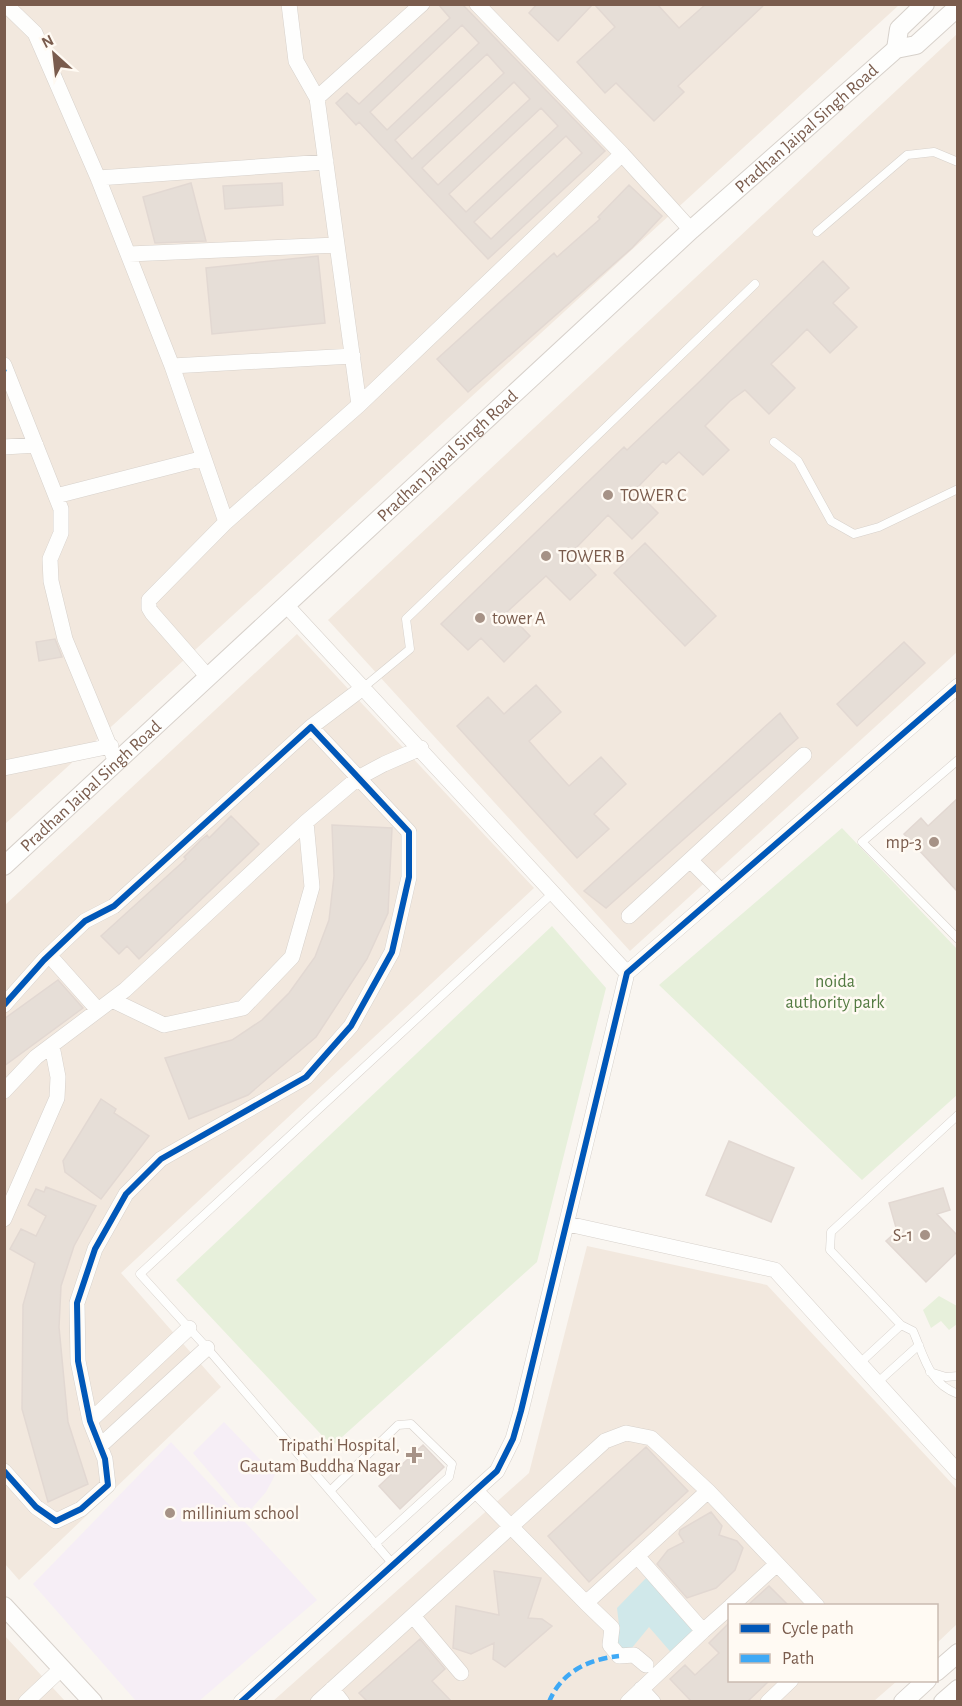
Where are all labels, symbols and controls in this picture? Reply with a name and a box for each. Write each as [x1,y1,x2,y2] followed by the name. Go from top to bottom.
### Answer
[24,24,84,84] north arrow
[39,32,56,51] text: N
[732,61,882,197] street label: Pradhan Jaipal Singh Road
[374,387,522,526] street label: Pradhan Jaipal Singh Road
[620,487,686,505] place label: TOWER C
[601,488,615,502] marker: TOWER C
[558,548,625,566] place label: TOWER B
[539,549,553,563] marker: TOWER B
[492,610,546,628] place label: tower A
[473,611,487,625] marker: tower A
[18,717,165,856] street label: Pradhan Jaipal Singh Road
[885,834,922,852] place label: mp-3
[927,835,941,849] marker: mp-3
[785,973,885,1012] park label: noida authority park
[893,1227,913,1245] place label: S-1
[918,1228,932,1242] marker: S-1
[240,1437,400,1476] place label: Tripathi Hospital, Gautam Buddha Nagar
[405,1446,423,1464] marker: Tripathi Hospital, Gautam Buddha Nagar
[182,1505,299,1523] place label: millinium school
[163,1506,177,1520] marker: millinium school
[728,1604,938,1682] legend
[782,1620,854,1638] text: Cycle path
[782,1650,814,1668] text: Path

